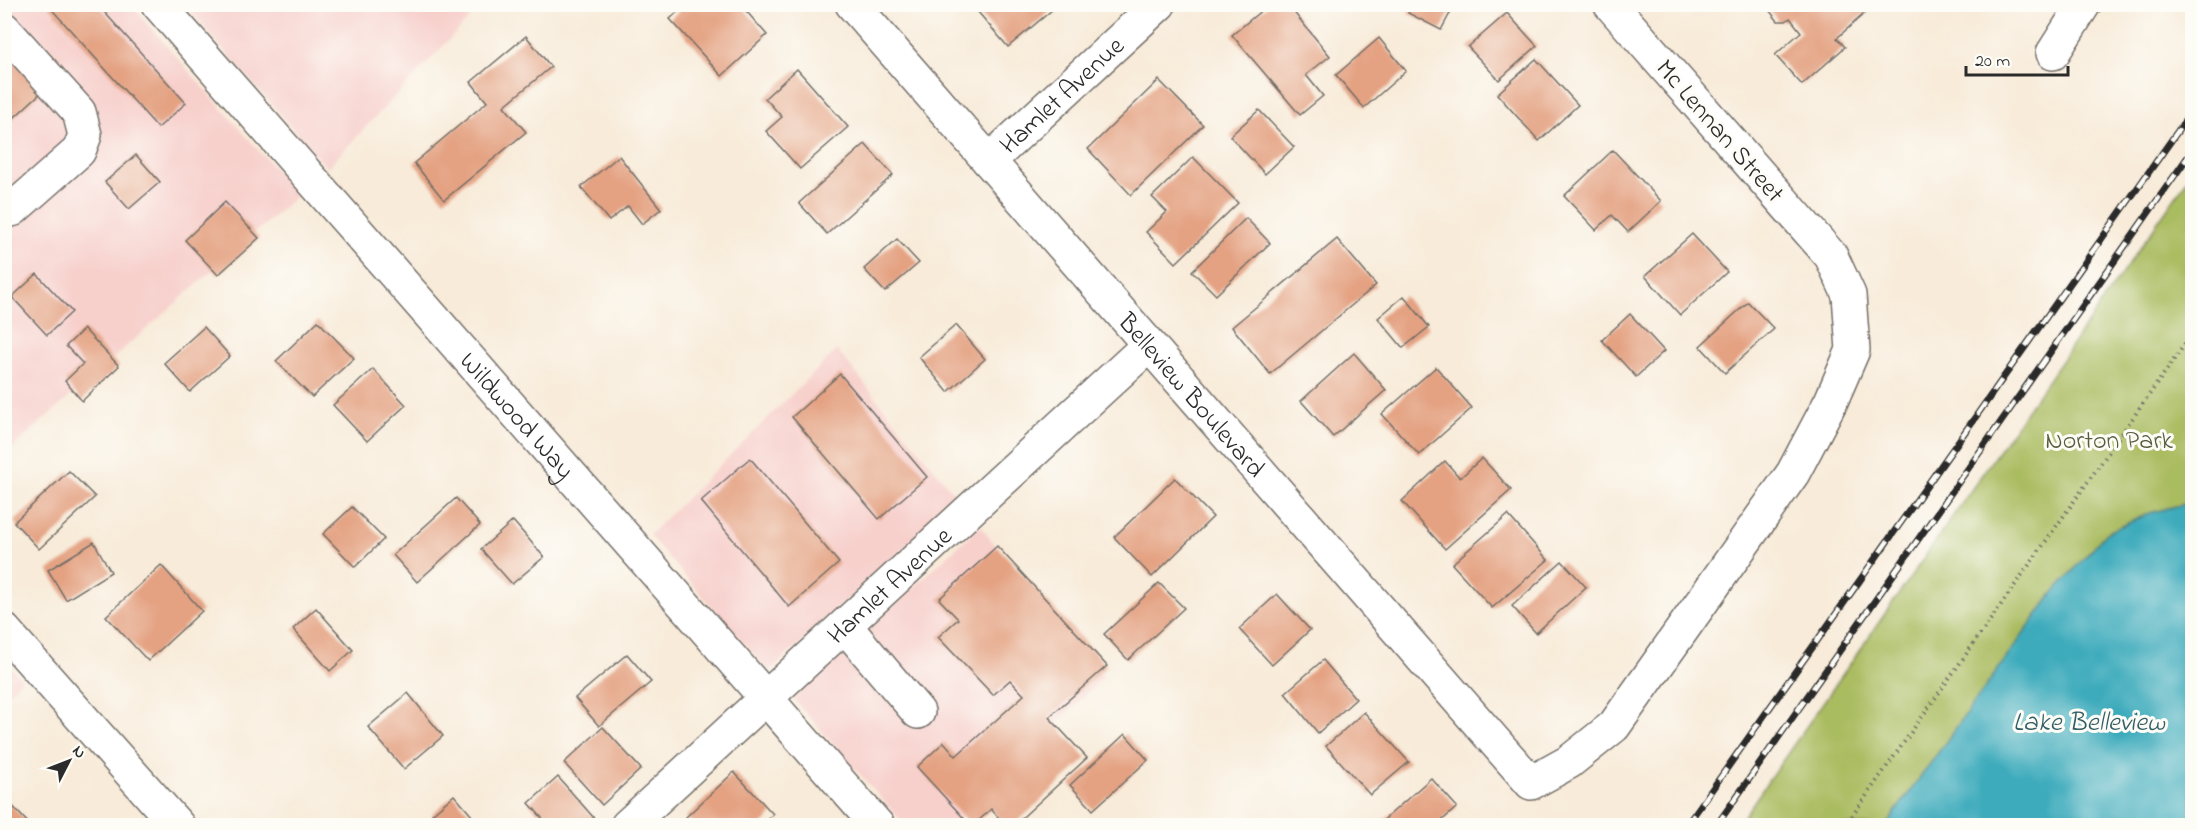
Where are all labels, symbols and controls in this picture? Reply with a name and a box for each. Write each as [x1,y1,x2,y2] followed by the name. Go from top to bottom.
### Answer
[992,29,1134,164] street label: Hamlet Avenue
[1966,39,2068,77] scale bar
[1975,49,2010,75] text: 20 m
[1645,52,1792,212] street label: Mc Lennan Street
[1107,305,1273,488] street label: Belleview Boulevard
[449,344,582,489] street label: Wildwood Way
[2045,423,2173,461] park label: Norton Park
[820,519,962,655] street label: Hamlet Avenue
[2013,704,2165,743] water label: Lake Belleview
[39,731,99,791] north arrow
[66,740,91,764] text: N

